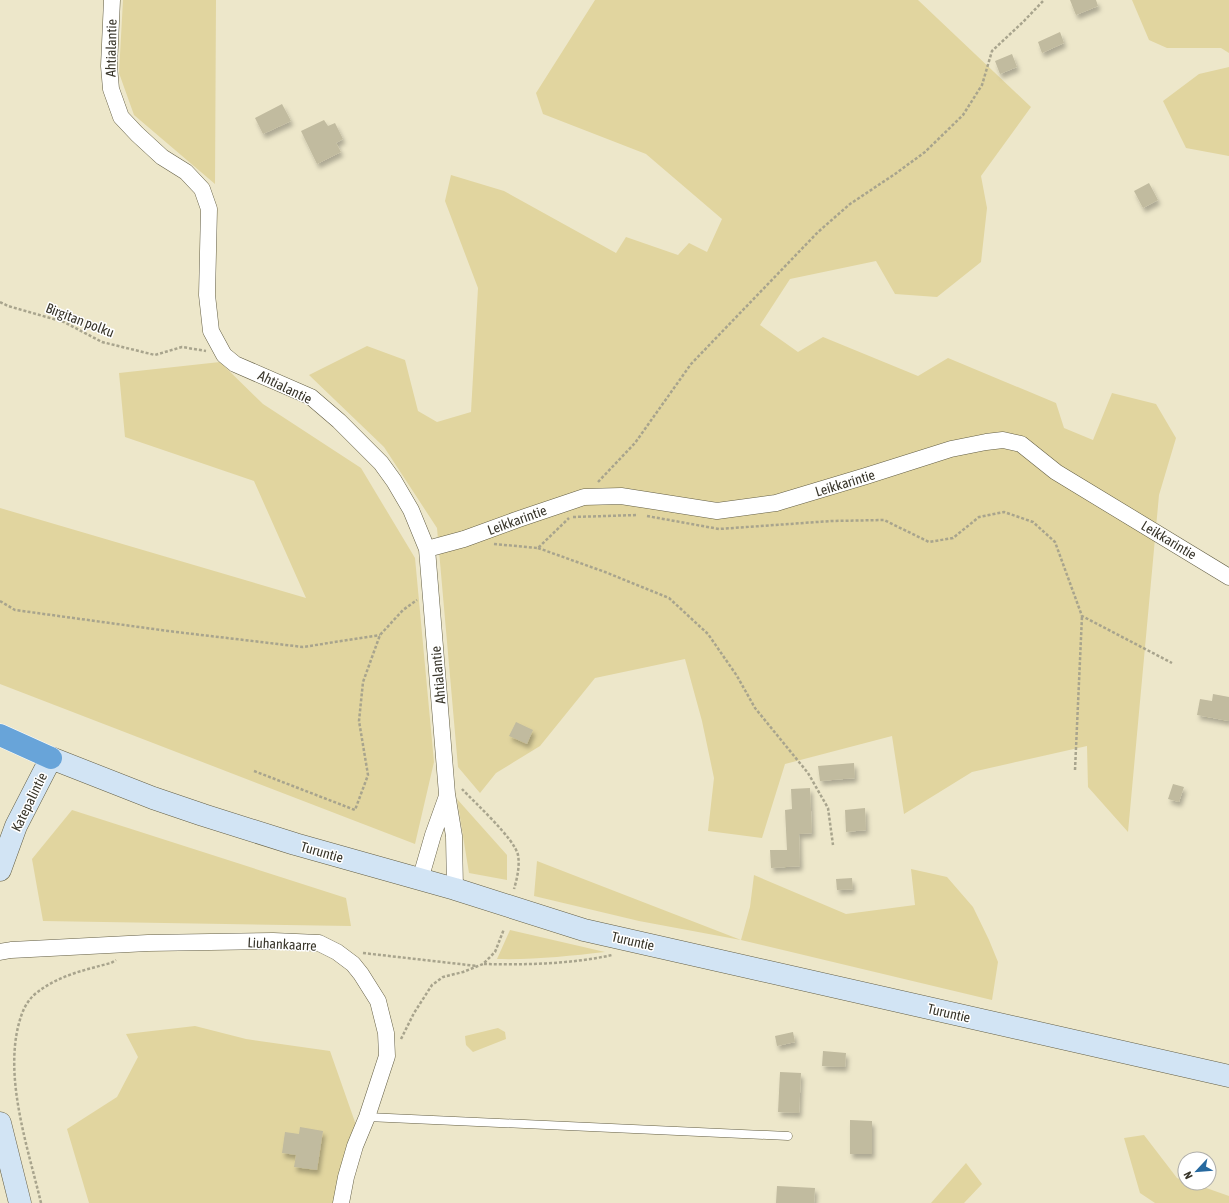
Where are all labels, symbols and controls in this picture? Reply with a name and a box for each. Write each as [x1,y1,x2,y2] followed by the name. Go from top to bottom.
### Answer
[102,19,120,77] street label: Ahtialantie
[44,300,116,340] street label: Birgitan polku
[255,367,315,407] street label: Ahtialantie
[813,466,877,500] street label: Leikkarintie
[485,502,549,538] street label: Leikkarintie
[1138,517,1200,563] street label: Leikkarintie
[428,645,448,705] street label: Ahtialantie
[8,770,50,834] street label: Katepalintie
[299,838,345,866] street label: Turuntie
[610,928,656,954] street label: Turuntie
[247,934,317,954] street label: Liuhankaarre
[926,1000,972,1026] street label: Turuntie
[1177,1151,1217,1191] north arrow
[1181,1170,1195,1181] text: N

